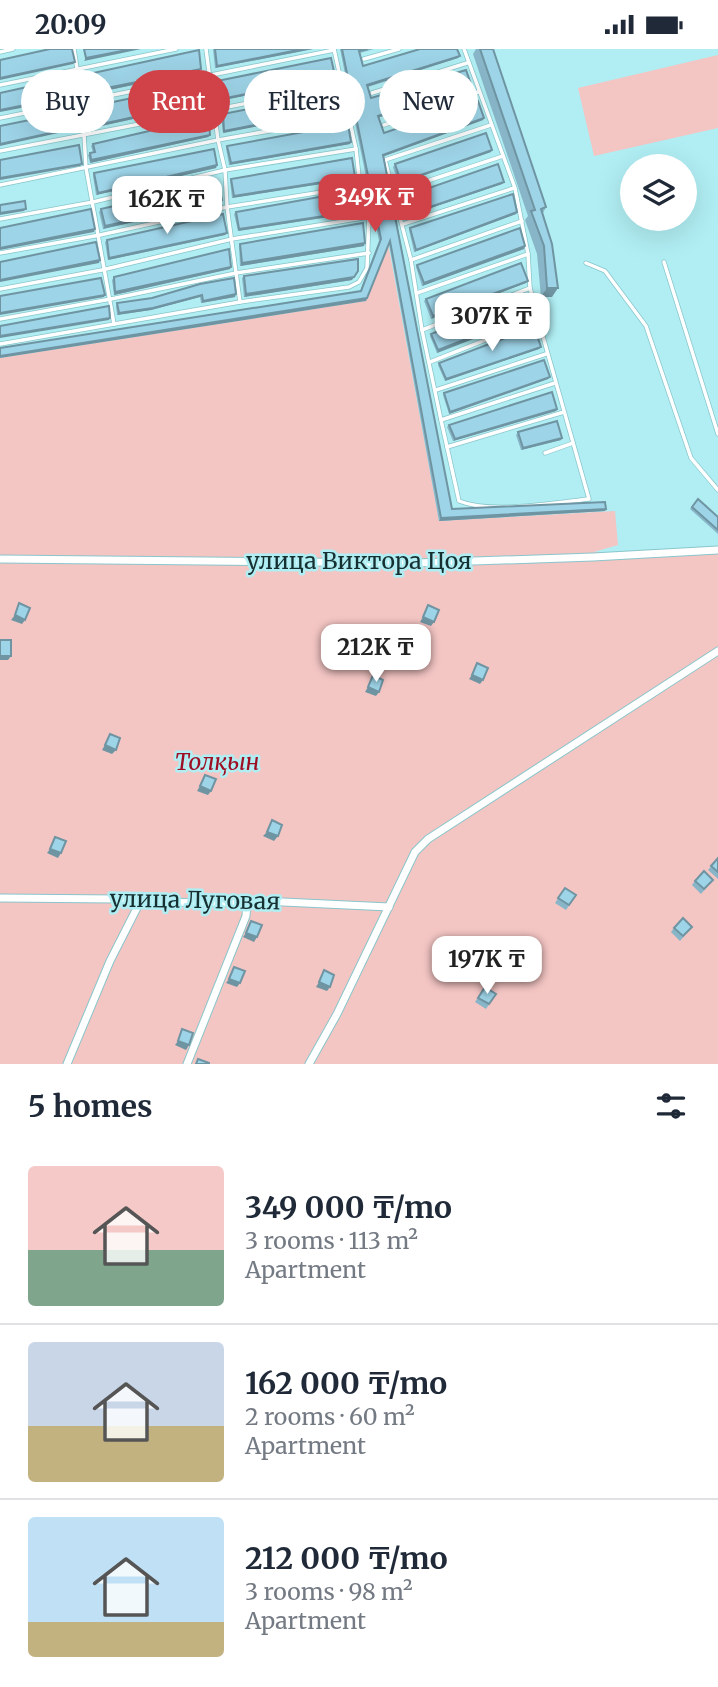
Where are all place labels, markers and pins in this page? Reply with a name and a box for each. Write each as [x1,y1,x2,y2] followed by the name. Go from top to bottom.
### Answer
[318,174,432,234] pin: 349K ₸
[110,177,224,236] pin: 162K ₸
[435,293,549,353] pin: 307K ₸
[319,625,433,684] pin: 212K ₸
[430,937,544,996] pin: 197K ₸

